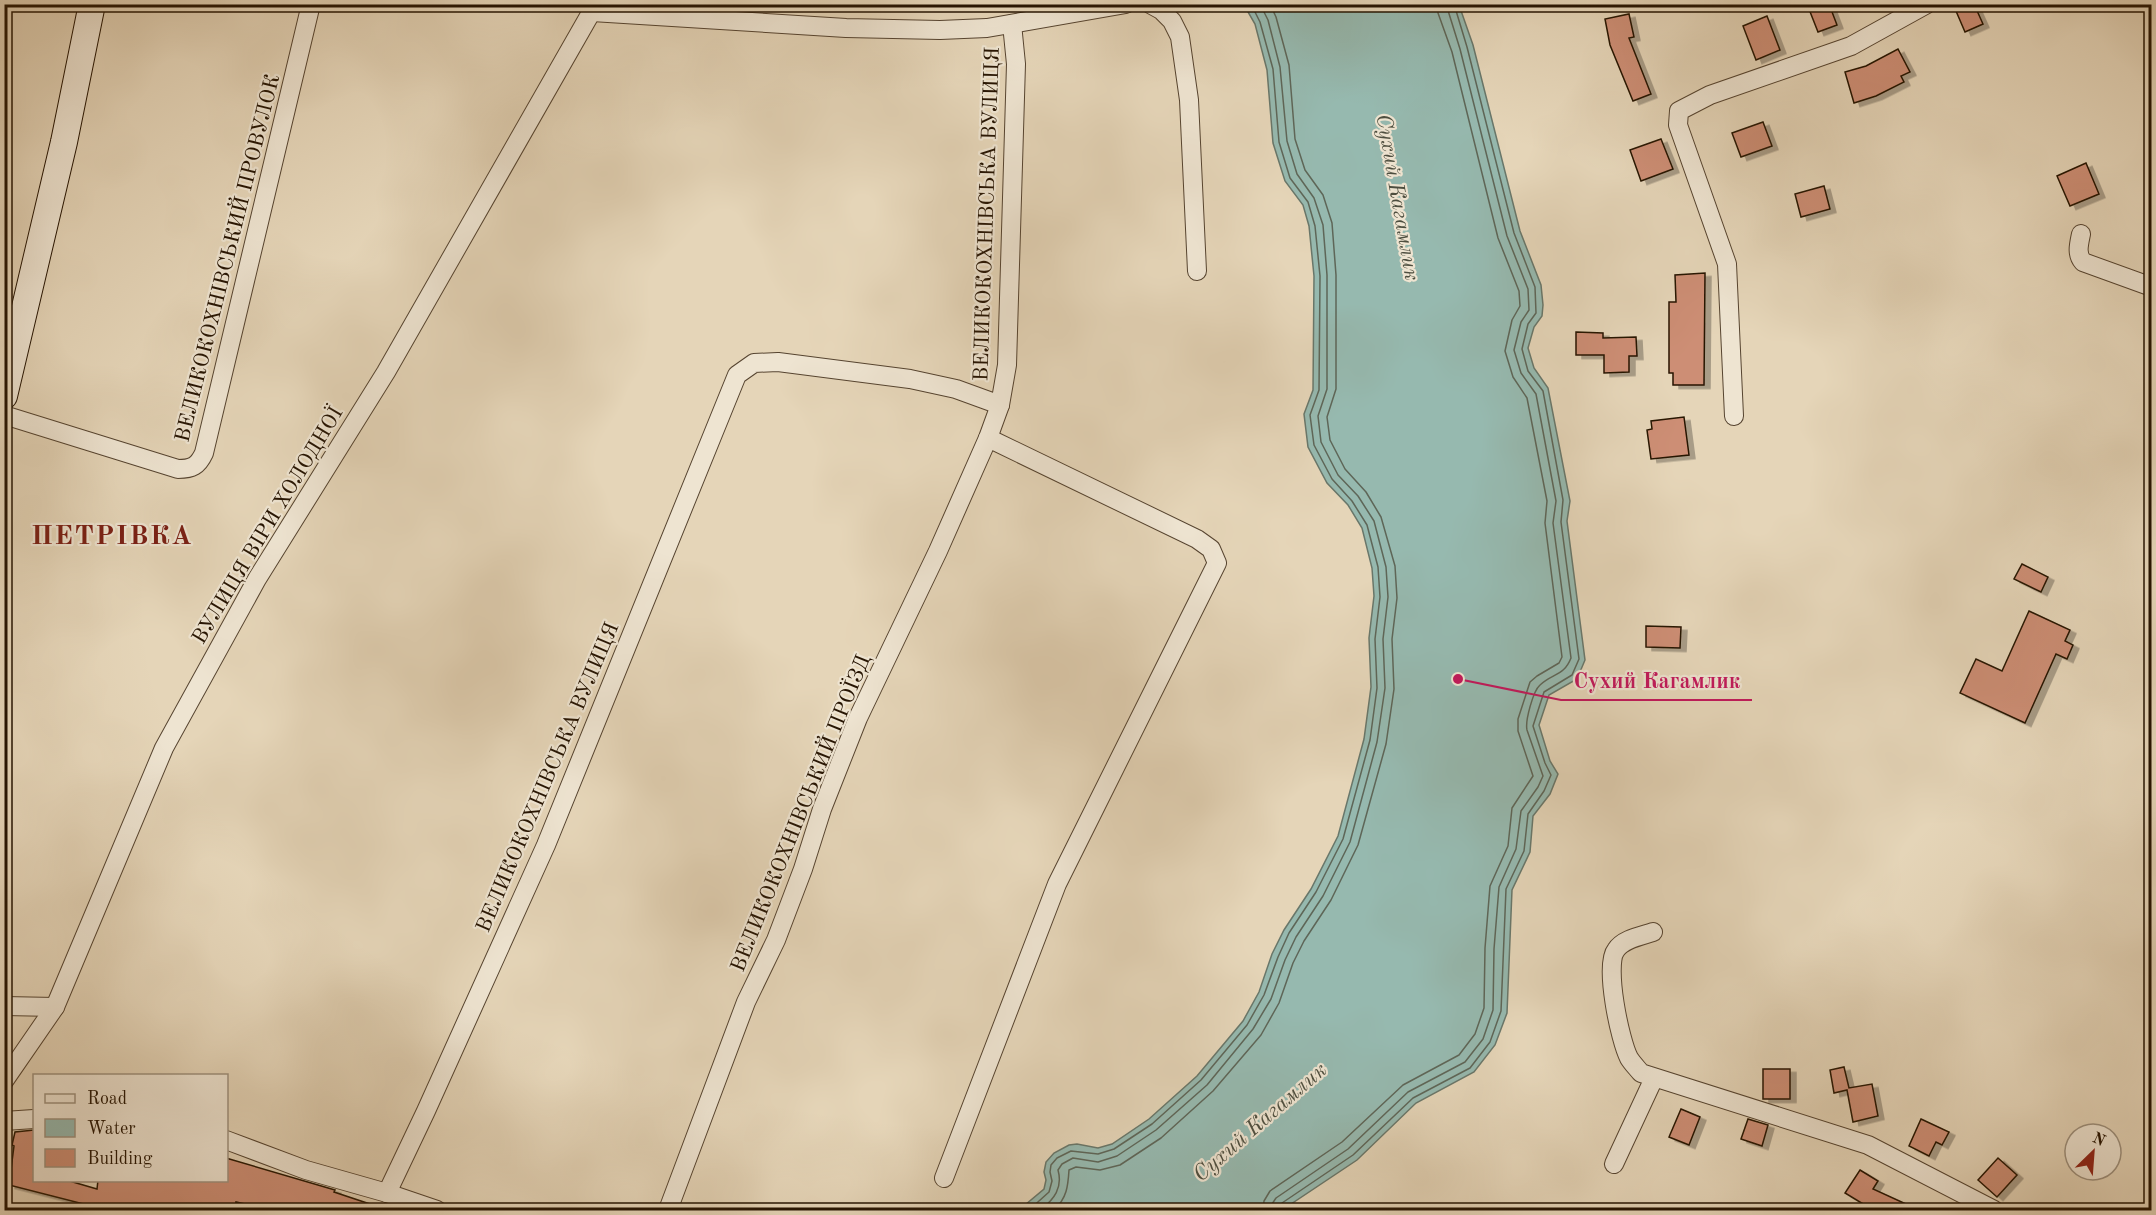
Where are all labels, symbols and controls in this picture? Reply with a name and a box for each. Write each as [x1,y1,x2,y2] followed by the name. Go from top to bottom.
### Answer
[971,46,1004,382] street label: ВЕЛИКОКОХНІВСЬКА ВУЛИЦЯ
[168,71,284,444] street label: ВЕЛИКОКОХНІВСЬКИЙ ПРОВУЛОК
[1372,112,1423,282] water label: Сухий Кагамлик
[186,401,348,648] street label: ВУЛИЦЯ ВІРИ ХОЛОДНОЇ
[31,523,193,550] district label: ПЕТРІВКА
[473,619,623,936] street label: ВЕЛИКОКОХНІВСЬКА ВУЛИЦЯ
[723,650,875,975] street label: ВЕЛИКОКОХНІВСЬКИЙ ПРОЇЗД
[1561,660,1752,700] callout: Сухий Кагамлик
[1574,671,1741,693] text: Сухий Кагамлик
[1189,1059,1331,1186] water label: Сухий Кагамлик
[33,1074,228,1182] legend
[87,1090,127,1108] text: Road
[87,1120,136,1138] text: Water
[2063,1122,2123,1182] north arrow
[2090,1130,2108,1150] text: N
[87,1150,153,1168] text: Building

